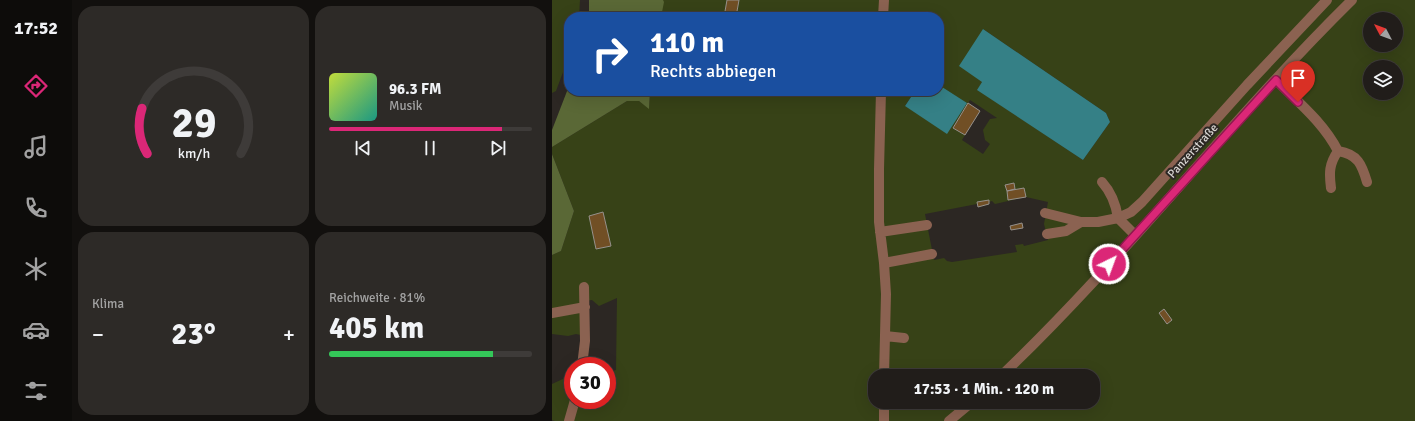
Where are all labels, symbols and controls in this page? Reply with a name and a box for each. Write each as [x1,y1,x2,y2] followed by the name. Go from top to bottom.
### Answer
[1363,12,1403,52] north arrow
[1363,12,1403,100] map controls
[14,17,58,39] text: 17:52
[650,26,724,60] text: 110 m
[584,28,636,80] icon: right
[650,60,776,82] text: Rechts abbiegen
[1363,60,1403,100] button: layers
[1281,61,1315,102] pin
[1287,67,1309,89] icon: arrive
[22,72,50,100] icon: directions
[389,80,441,98] text: 96.3 FM
[171,98,216,149] text: 29
[389,98,422,114] text: Musik
[1165,121,1221,181] street label: Panzerstraße
[22,133,50,161] icon: music
[352,137,374,159] icon: previous
[419,137,441,159] icon: pause
[487,137,509,159] icon: next
[177,145,210,162] text: km/h
[22,194,50,222] icon: phone
[1088,243,1130,285] position arrow
[22,255,50,283] icon: climate
[329,290,425,306] text: Reichweite · 81%
[92,296,124,312] text: Klima
[329,310,424,347] text: 405 km
[22,316,50,344] icon: car
[171,316,216,353] text: 23°
[92,321,104,348] text: −
[283,321,295,348] text: +
[564,357,616,409] speed limit sign: 30
[22,377,50,405] icon: filters
[914,380,1054,398] text: 17:53 · 1 Min. · 120 m

